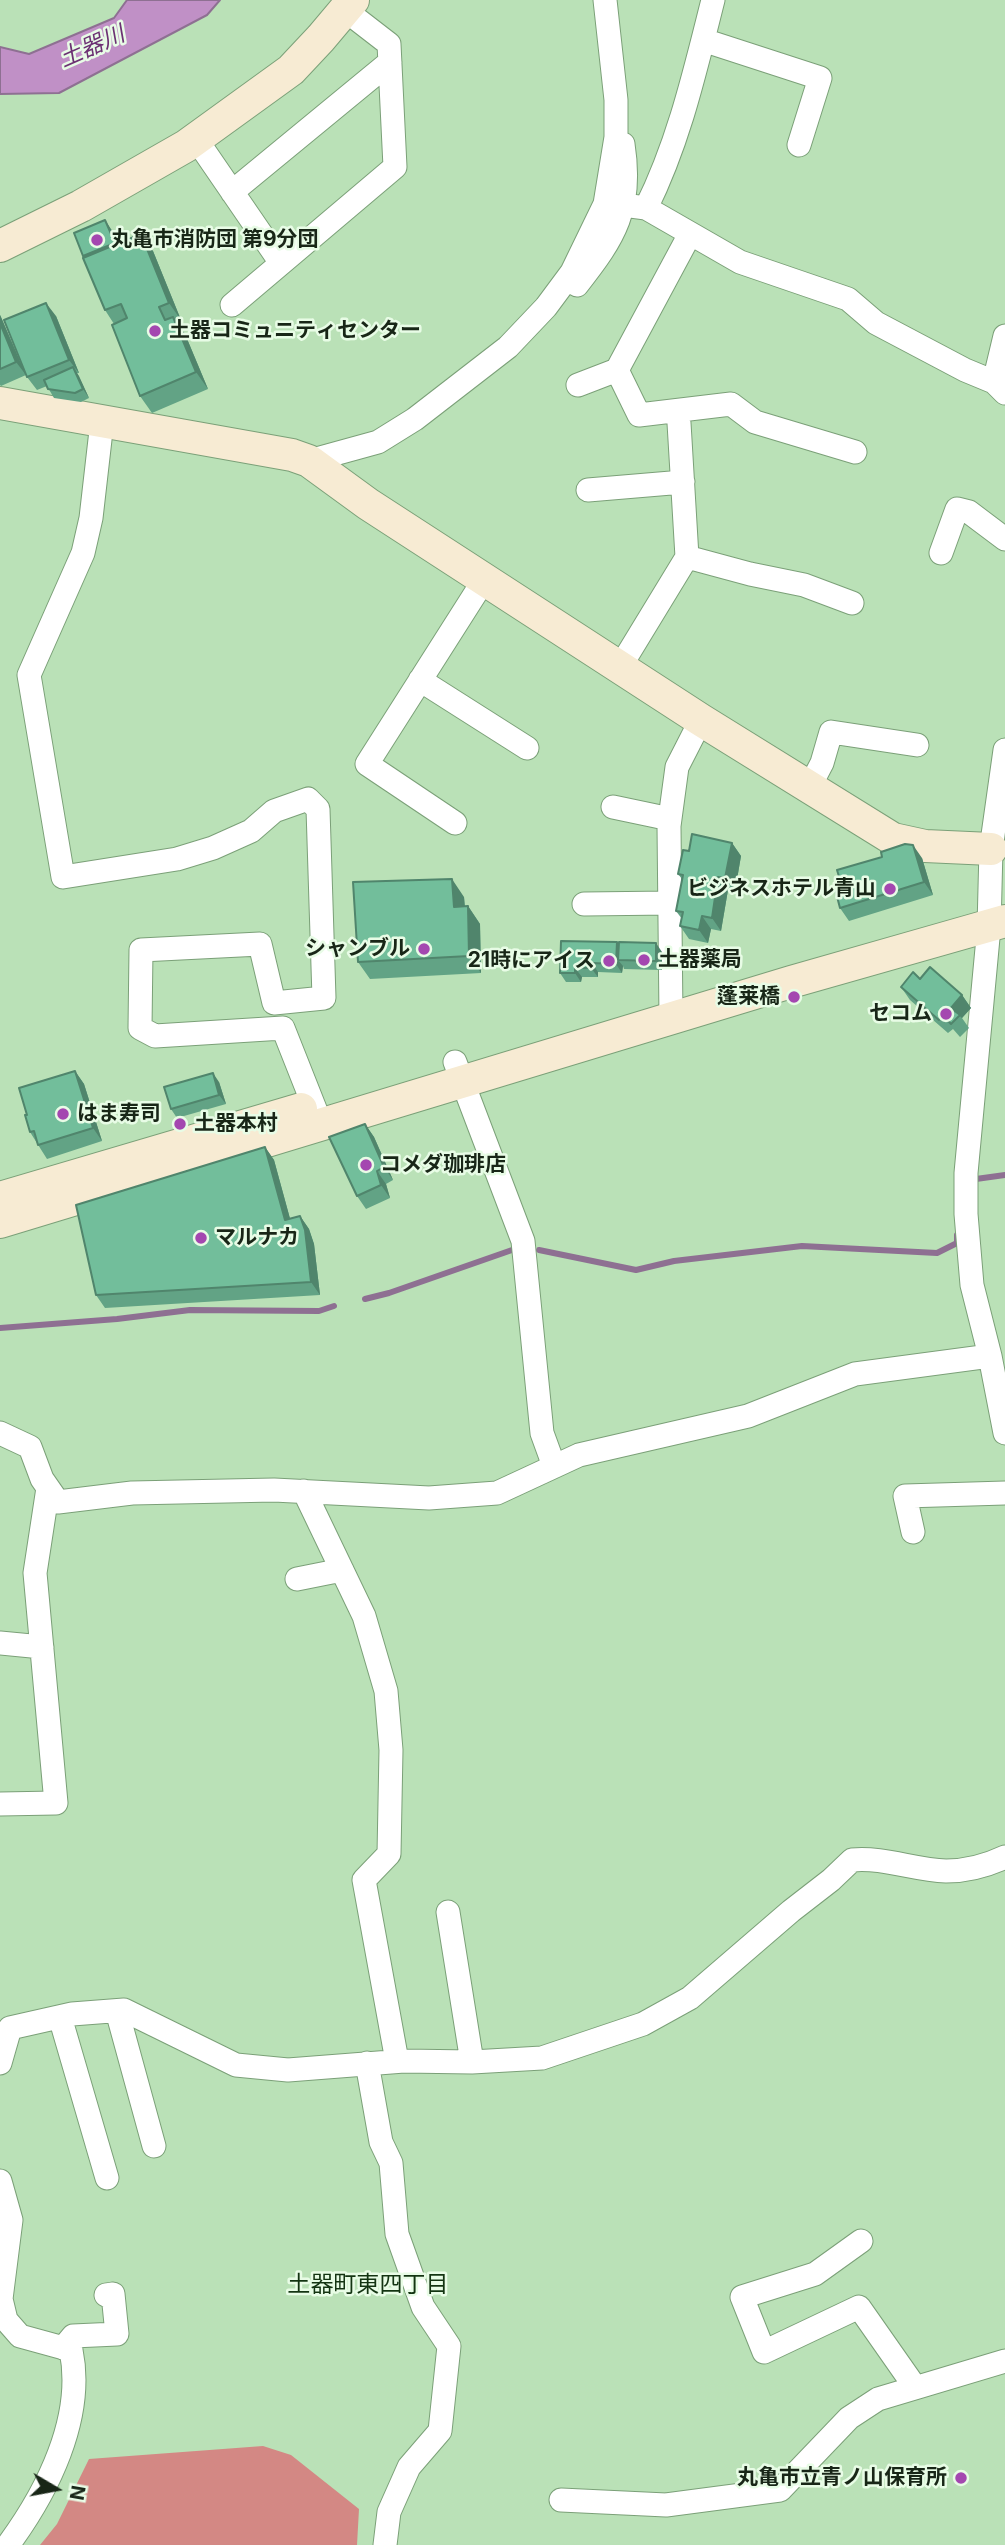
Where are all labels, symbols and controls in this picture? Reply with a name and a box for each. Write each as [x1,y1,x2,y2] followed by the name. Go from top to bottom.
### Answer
[55,20,129,74] water label: 土器川
[111,227,319,253] place label: 丸亀市消防団 第9分団
[89,232,105,248] marker: 丸亀市消防団 第9分団
[169,318,421,344] place label: 土器コミュニティセンター
[147,323,163,339] marker: 土器コミュニティセンター
[687,876,876,902] place label: ビジネスホテル青山
[882,881,898,897] marker: ビジネスホテル青山
[305,936,410,962] place label: シャンブル
[416,941,432,957] marker: シャンブル
[658,947,742,973] place label: 土器薬局
[468,948,595,974] place label: 21時にアイス
[636,952,652,968] marker: 土器薬局
[601,953,617,969] marker: 21時にアイス
[717,984,780,1010] place label: 蓬莱橋
[786,989,802,1005] marker: 蓬莱橋
[869,1001,932,1027] place label: セコム
[938,1006,954,1022] marker: セコム
[77,1101,161,1127] place label: はま寿司
[55,1106,71,1122] marker: はま寿司
[194,1111,278,1137] place label: 土器本村
[172,1116,188,1132] marker: 土器本村
[380,1152,506,1178] place label: コメダ珈琲店
[358,1157,374,1173] marker: コメダ珈琲店
[215,1225,299,1251] place label: マルナカ
[193,1230,209,1246] marker: マルナカ
[288,2271,448,2299] district label: 土器町東四丁目
[21,2454,91,2524] north arrow
[737,2465,947,2491] place label: 丸亀市立青ノ山保育所
[953,2470,969,2486] marker: 丸亀市立青ノ山保育所
[65,2484,90,2502] text: N

